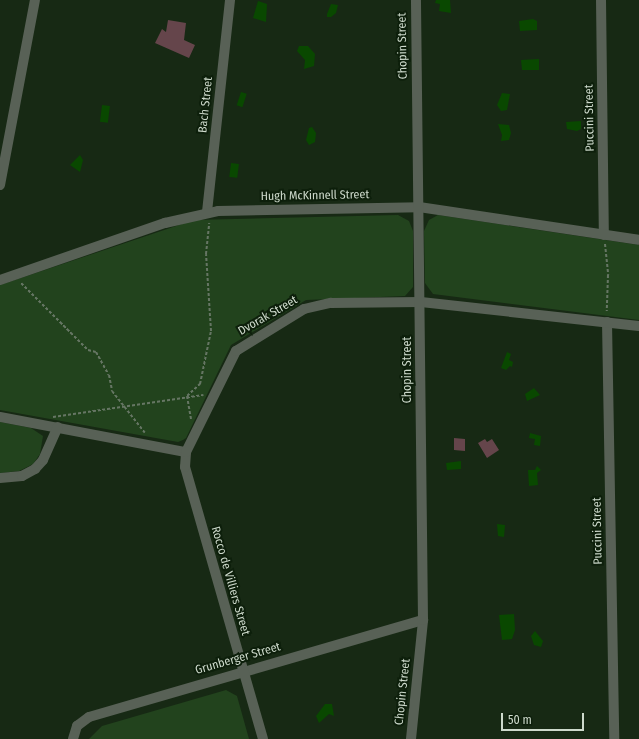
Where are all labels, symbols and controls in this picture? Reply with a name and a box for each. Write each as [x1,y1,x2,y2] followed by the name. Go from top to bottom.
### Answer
[395,13,411,79] street label: Chopin Street
[196,76,216,134] street label: Bach Street
[582,84,598,152] street label: Puccini Street
[261,188,369,204] street label: Hugh McKinnell Street
[236,293,300,339] street label: Dvorak Street
[401,337,415,403] street label: Chopin Street
[590,497,606,565] street label: Puccini Street
[208,525,252,637] street label: Rocco de Villiers Street
[194,640,282,678] street label: Grunberger Street
[392,658,414,726] street label: Chopin Street
[503,705,586,731] scale bar
[508,713,532,727] text: 50 m

